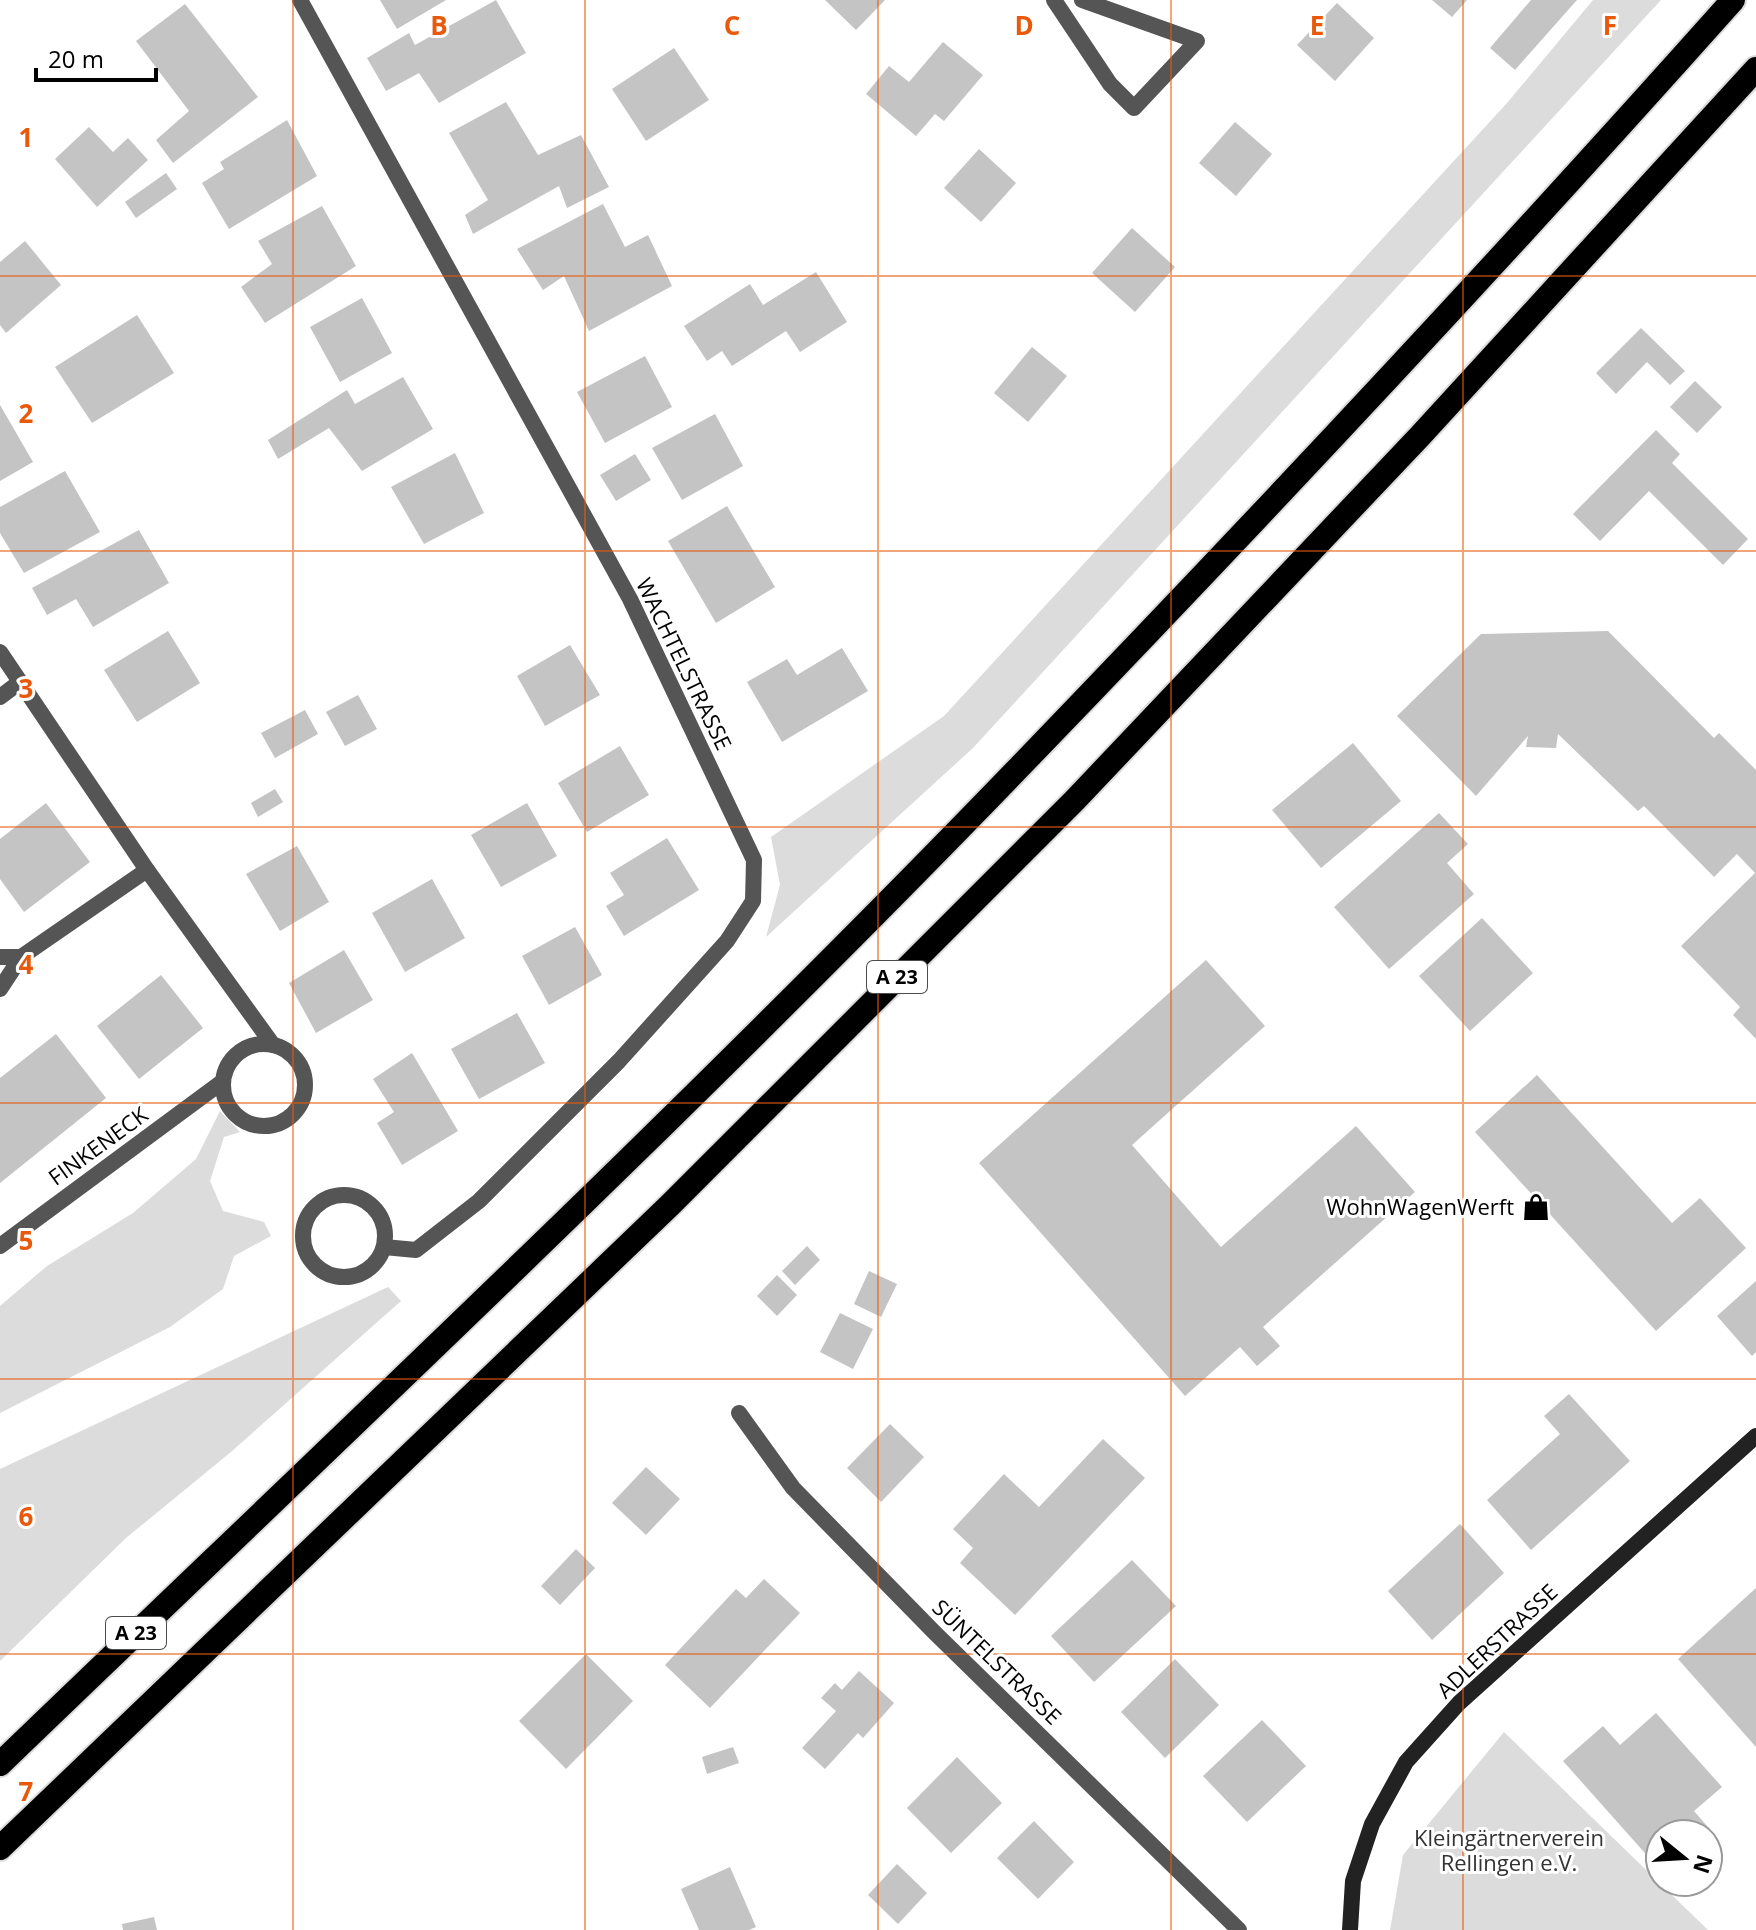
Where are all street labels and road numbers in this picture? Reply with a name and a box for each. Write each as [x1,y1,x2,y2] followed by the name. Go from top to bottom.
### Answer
[630,572,740,755] street label: WACHTELSTRASSE
[867,961,927,993] road number: A 23
[42,1099,154,1191] street label: FINKENECK
[1429,1576,1563,1704] street label: ADLERSTRASSE
[927,1592,1069,1731] street label: SÜNTELSTRASSE
[106,1617,166,1649] road number: A 23

